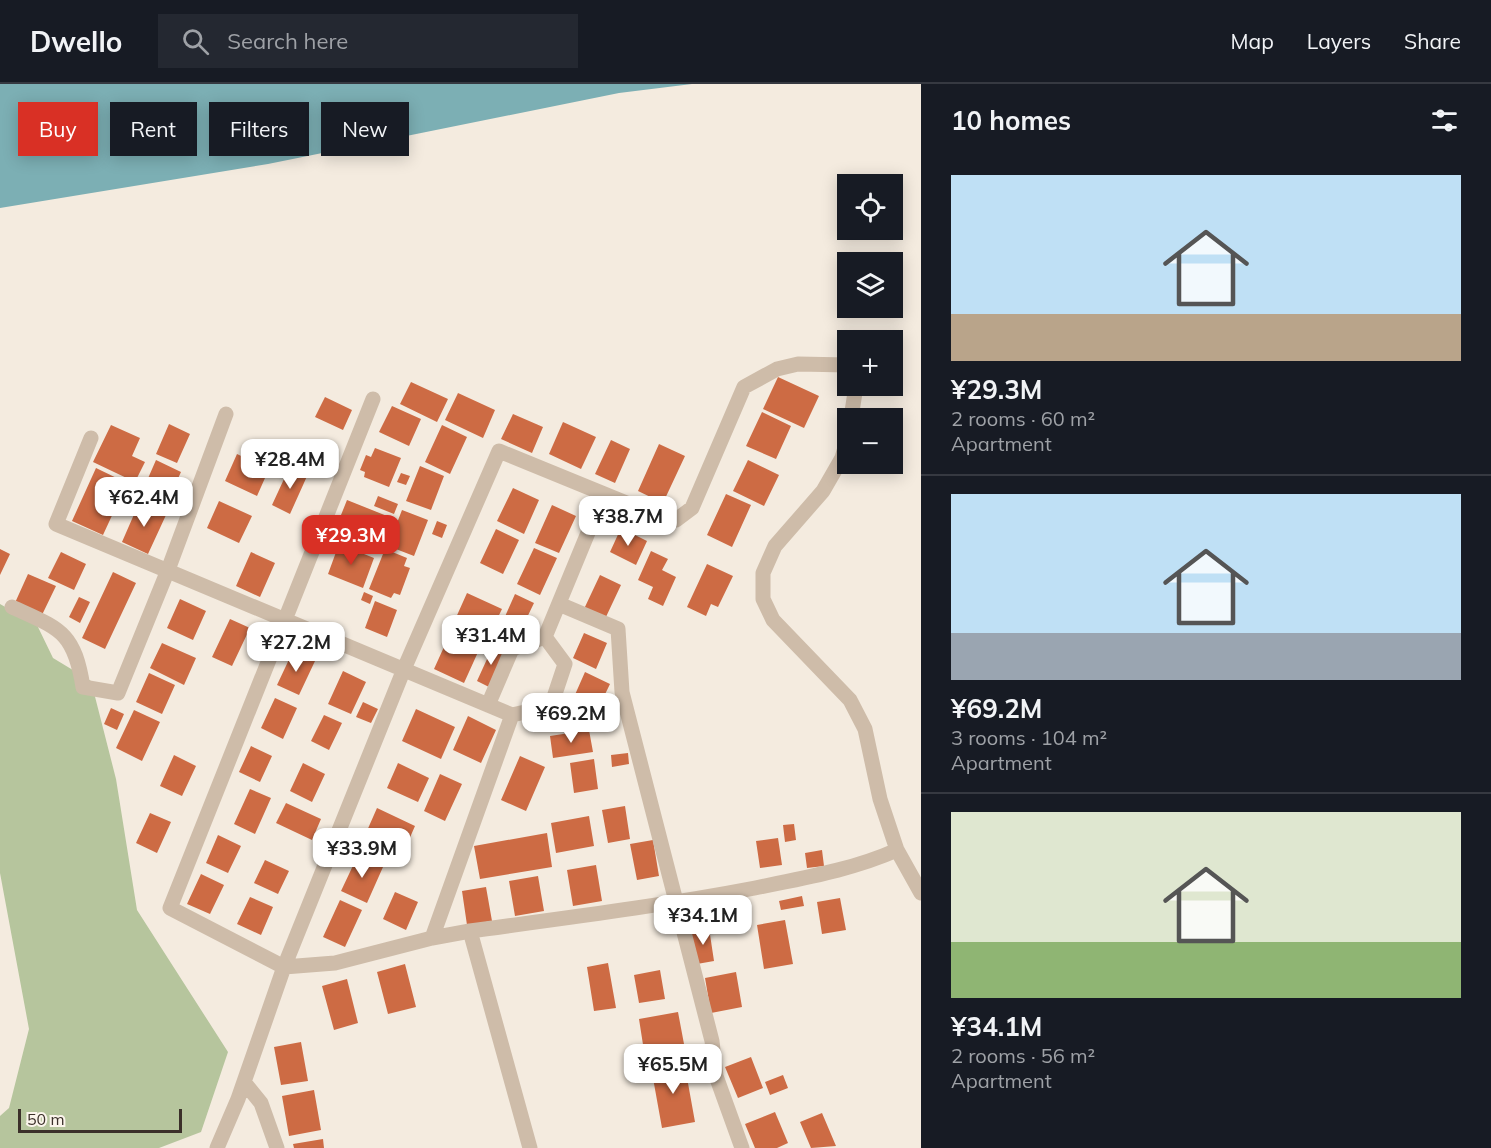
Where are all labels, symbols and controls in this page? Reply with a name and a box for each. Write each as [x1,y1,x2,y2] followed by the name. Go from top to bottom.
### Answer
[158,14,578,68] search box
[30,24,122,59] text: Dwello
[179,25,212,58] icon: search
[227,27,348,55] text: Search here
[1231,28,1274,54] text: Map
[1307,28,1371,54] text: Layers
[1404,28,1461,54] text: Share
[18,102,98,156] chip: Buy
[110,102,197,156] chip: Rent
[209,102,309,156] chip: Filters
[321,102,409,156] chip: New
[951,104,1071,137] text: 10 homes
[1428,104,1461,137] icon: filters
[837,174,903,474] map controls
[837,174,903,240] button: locate
[1152,214,1260,322] icon: home
[837,252,903,318] button: layers
[837,330,903,396] button: +
[951,373,1042,406] text: ¥29.3M
[951,406,1095,431] text: 2 rooms · 60 m²
[837,408,903,474] button: −
[951,431,1052,456] text: Apartment
[241,439,339,490] pin: ¥28.4M
[255,446,325,471] text: ¥28.4M
[95,477,193,528] pin: ¥62.4M
[109,484,179,509] text: ¥62.4M
[579,496,677,547] pin: ¥38.7M
[593,503,663,528] text: ¥38.7M
[302,515,400,566] pin: ¥29.3M
[316,522,386,547] text: ¥29.3M
[1152,533,1260,641] icon: home
[442,615,540,666] pin: ¥31.4M
[247,622,345,673] pin: ¥27.2M
[456,622,526,647] text: ¥31.4M
[261,629,331,654] text: ¥27.2M
[951,692,1042,725] text: ¥69.2M
[522,693,620,744] pin: ¥69.2M
[536,700,606,725] text: ¥69.2M
[951,725,1107,750] text: 3 rooms · 104 m²
[951,750,1052,775] text: Apartment
[313,828,411,879] pin: ¥33.9M
[327,835,397,860] text: ¥33.9M
[1152,851,1260,959] icon: home
[654,895,752,946] pin: ¥34.1M
[668,902,738,927] text: ¥34.1M
[951,1010,1042,1043] text: ¥34.1M
[951,1043,1095,1068] text: 2 rooms · 56 m²
[624,1044,722,1095] pin: ¥65.5M
[638,1051,708,1076] text: ¥65.5M
[951,1068,1052,1093] text: Apartment
[18,1106,182,1134] scale bar
[27,1109,64,1129] text: 50 m

